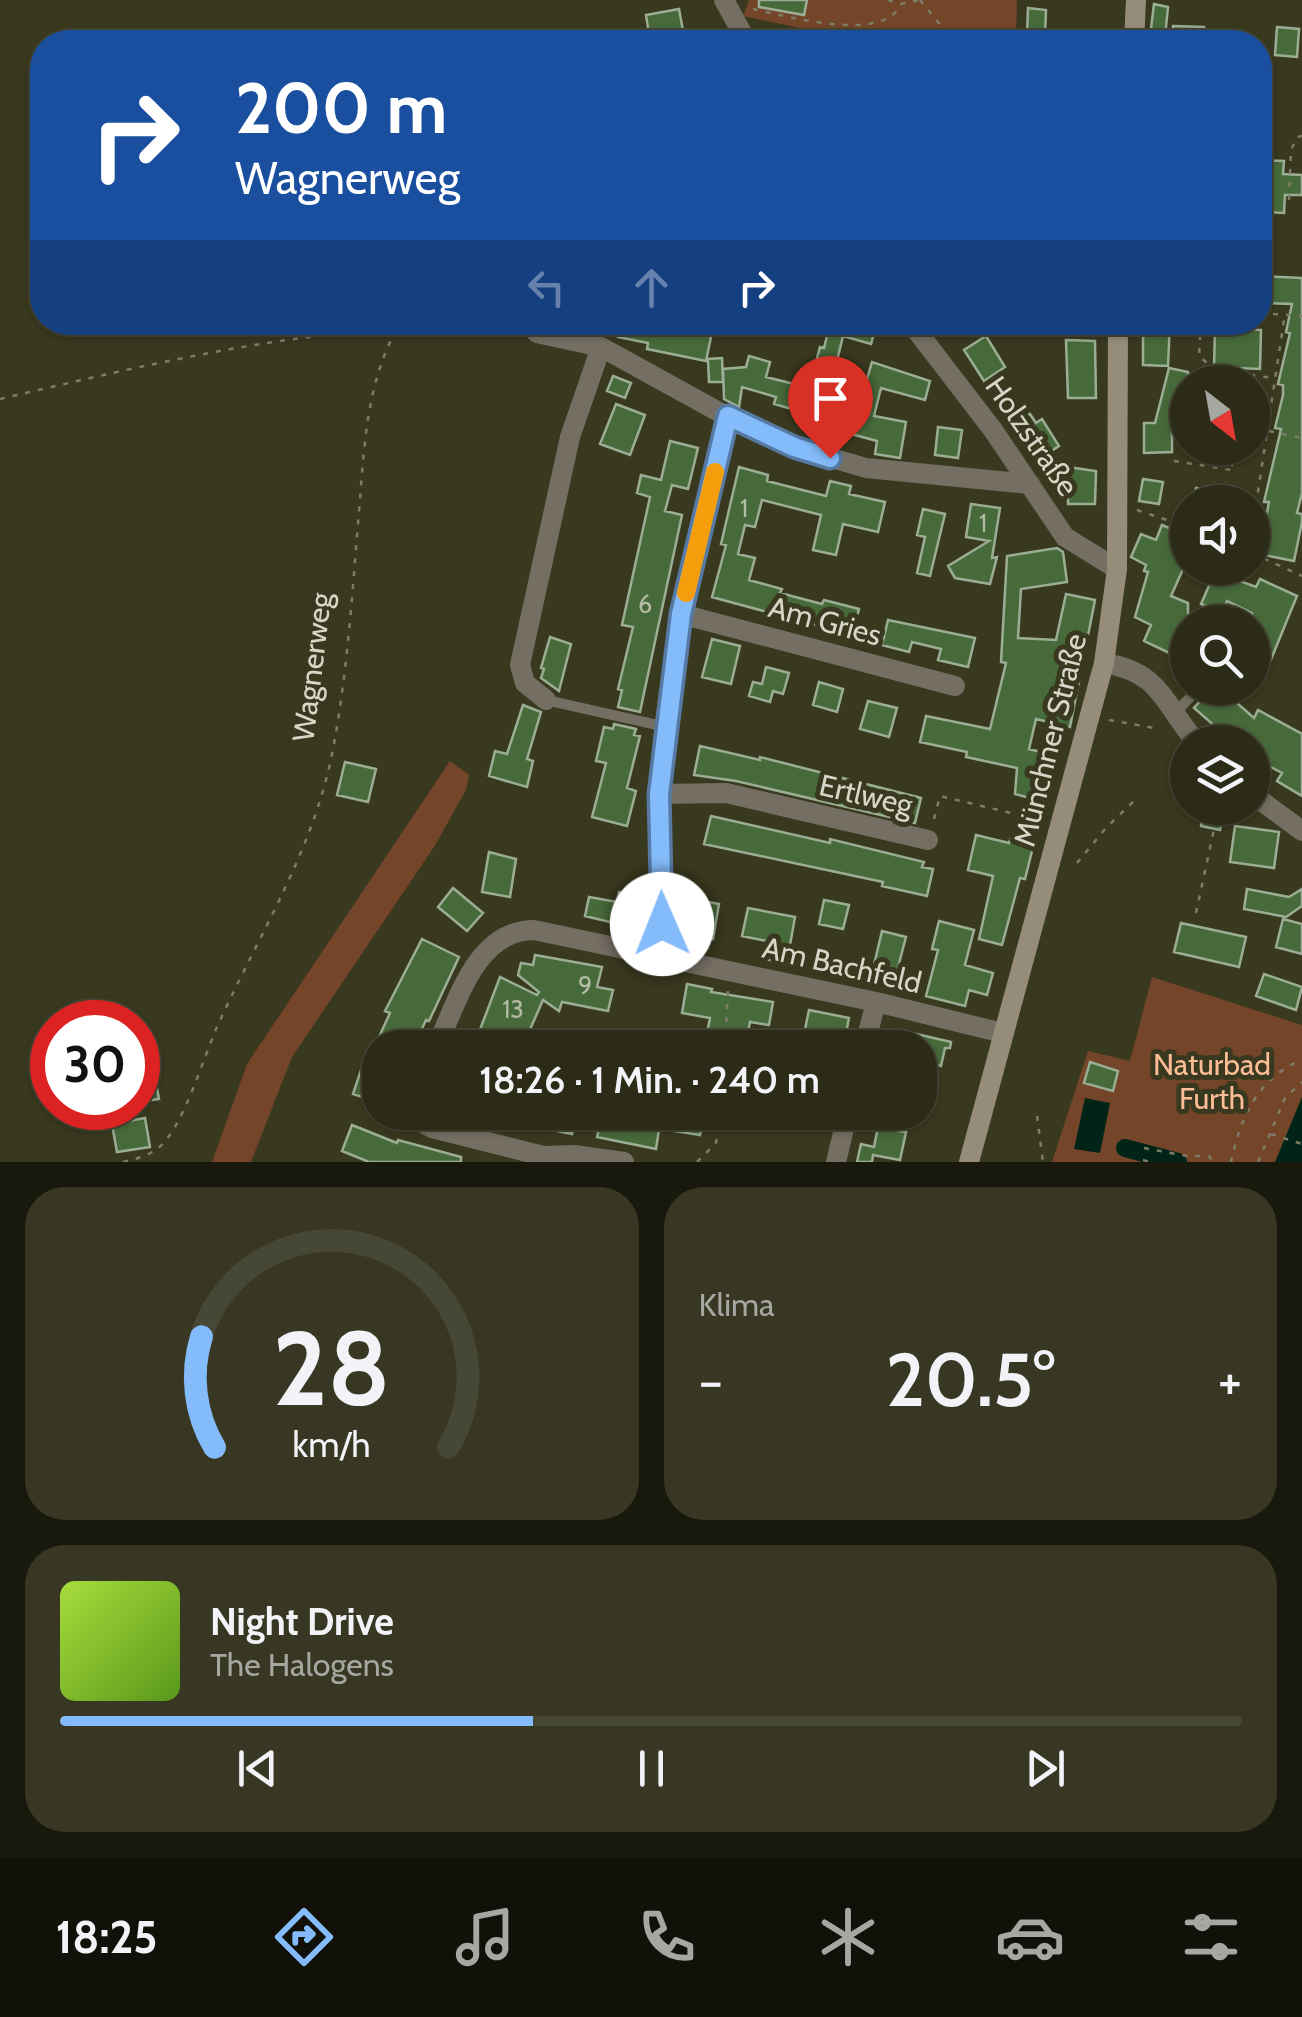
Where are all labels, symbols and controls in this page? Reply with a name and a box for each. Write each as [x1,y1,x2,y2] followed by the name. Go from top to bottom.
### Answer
[235,65,447,151] text: 200 m
[70,70,200,200] icon: right
[235,151,460,205] text: Wagnerweg
[519,260,574,315] icon: left
[624,260,679,315] icon: ahead
[729,260,784,315] icon: right
[788,356,873,459] pin
[1170,365,1270,465] north arrow
[1170,365,1270,825] map controls
[977,369,1087,503] street label: Holzstraße
[803,371,858,426] icon: arrive
[1170,485,1270,585] button: sound
[740,493,748,523] house number: 1
[979,508,987,538] house number: 1
[765,588,885,654] street label: Am Gries
[284,589,340,744] street label: Wagnerweg
[638,589,652,619] house number: 6
[1170,605,1270,705] button: search
[1006,630,1094,850] street label: Münchner Straße
[1170,725,1270,825] button: layers
[816,766,917,824] street label: Ertlweg
[610,872,714,976] position arrow
[759,929,925,1001] street label: Am Bachfeld
[578,970,592,1000] house number: 9
[502,994,524,1024] house number: 13
[30,1000,160,1130] speed limit sign: 30
[1153,1046,1271,1117] park label: Naturbad Furth
[479,1056,820,1103] text: 18:26 · 1 Min. · 240 m
[699,1285,774,1324] text: Klima
[273,1305,391,1431] text: 28
[885,1334,1055,1425] text: 20.5°
[699,1347,723,1414] text: −
[1218,1347,1242,1414] text: +
[293,1423,371,1466] text: km/h
[210,1598,394,1645] text: Night Drive
[210,1645,394,1684] text: The Halogens
[230,1741,285,1796] icon: previous
[624,1741,679,1796] icon: pause
[1018,1741,1073,1796] icon: next
[269,1902,339,1972] icon: directions
[450,1902,520,1972] icon: music
[632,1902,702,1972] icon: phone
[813,1902,883,1972] icon: climate
[995,1902,1065,1972] icon: car
[1176,1902,1246,1972] icon: filters
[56,1910,157,1964] text: 18:25

